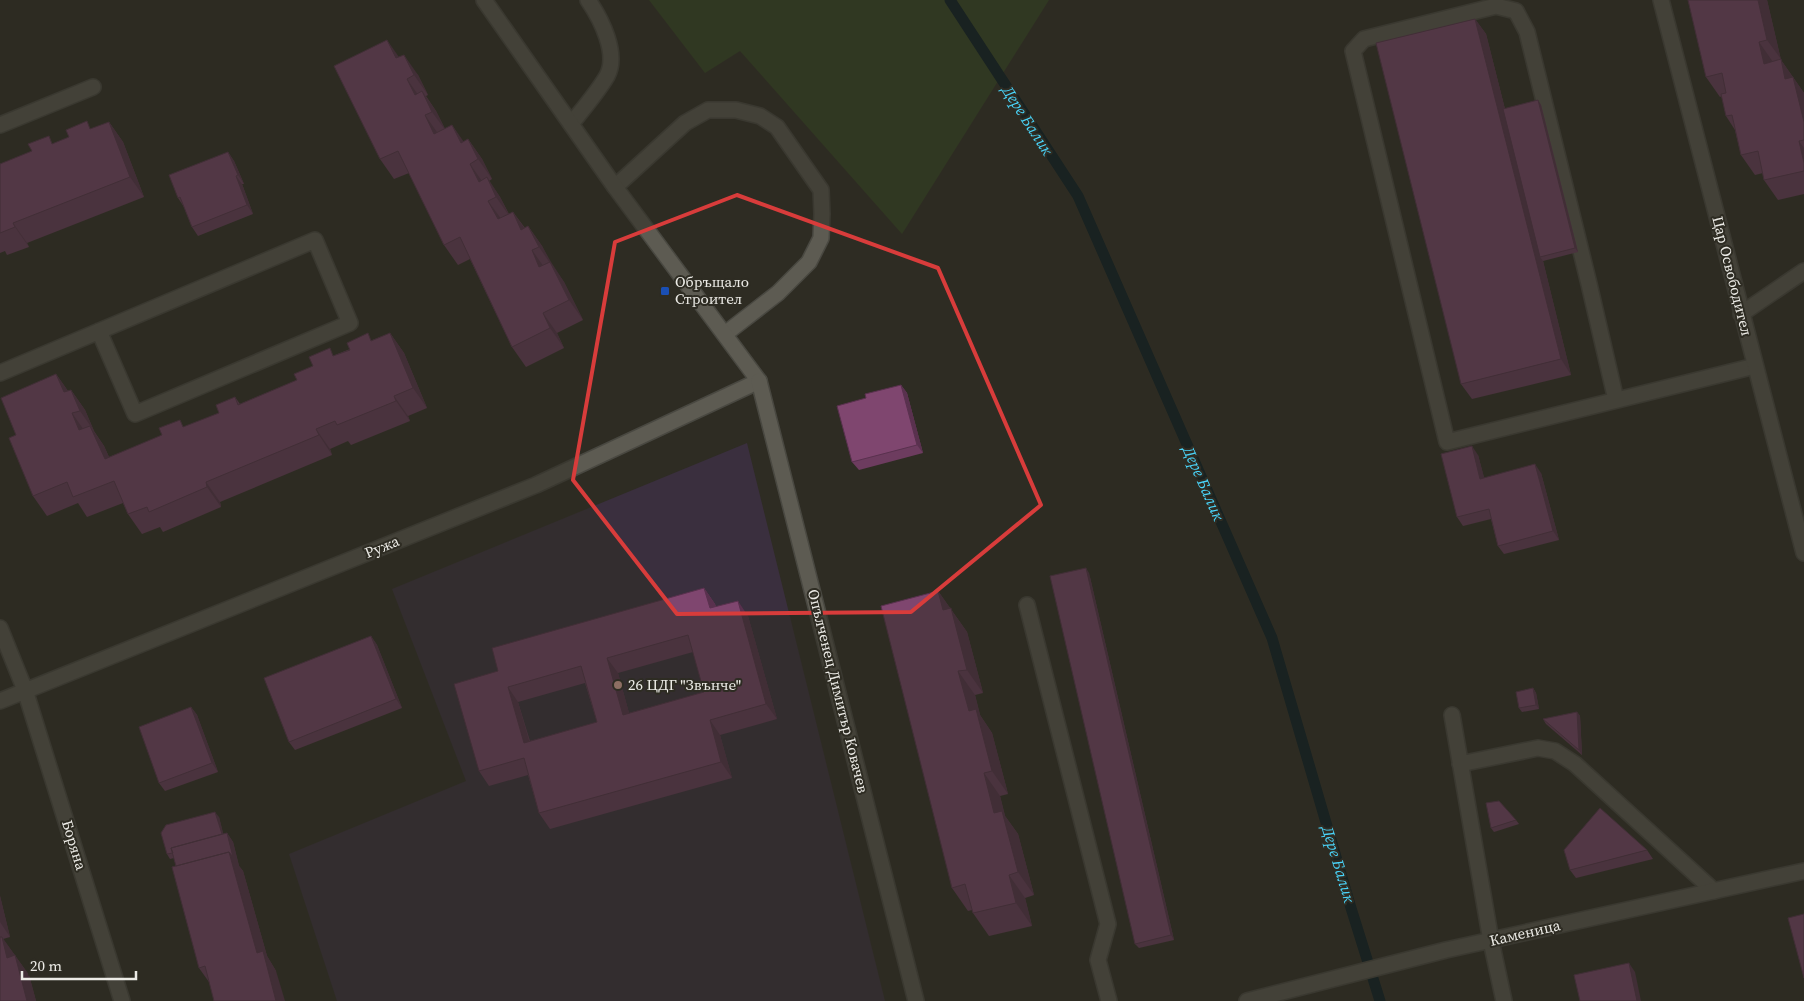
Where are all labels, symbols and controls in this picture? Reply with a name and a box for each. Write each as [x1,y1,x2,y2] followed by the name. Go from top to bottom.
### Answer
[996,79,1059,159] water label: Дере Балик
[1707,214,1758,338] street label: Цар Освободител
[675,271,749,309] place label: Обръщало Строител
[659,285,671,297] marker: Обръщало Строител
[1177,440,1230,524] water label: Дере Балик
[361,530,403,563] street label: Ружа
[803,587,874,795] street label: Опълченец Димитър Ковачев
[628,674,741,695] place label: 26 ЦДГ "Звънче"
[612,679,624,691] marker: 26 ЦДГ "Звънче"
[57,817,92,873] street label: Боряна
[1316,821,1361,905] water label: Дере Балик
[1487,914,1563,951] street label: Каменица
[22,948,136,980] scale bar
[30,955,62,976] text: 20 m

